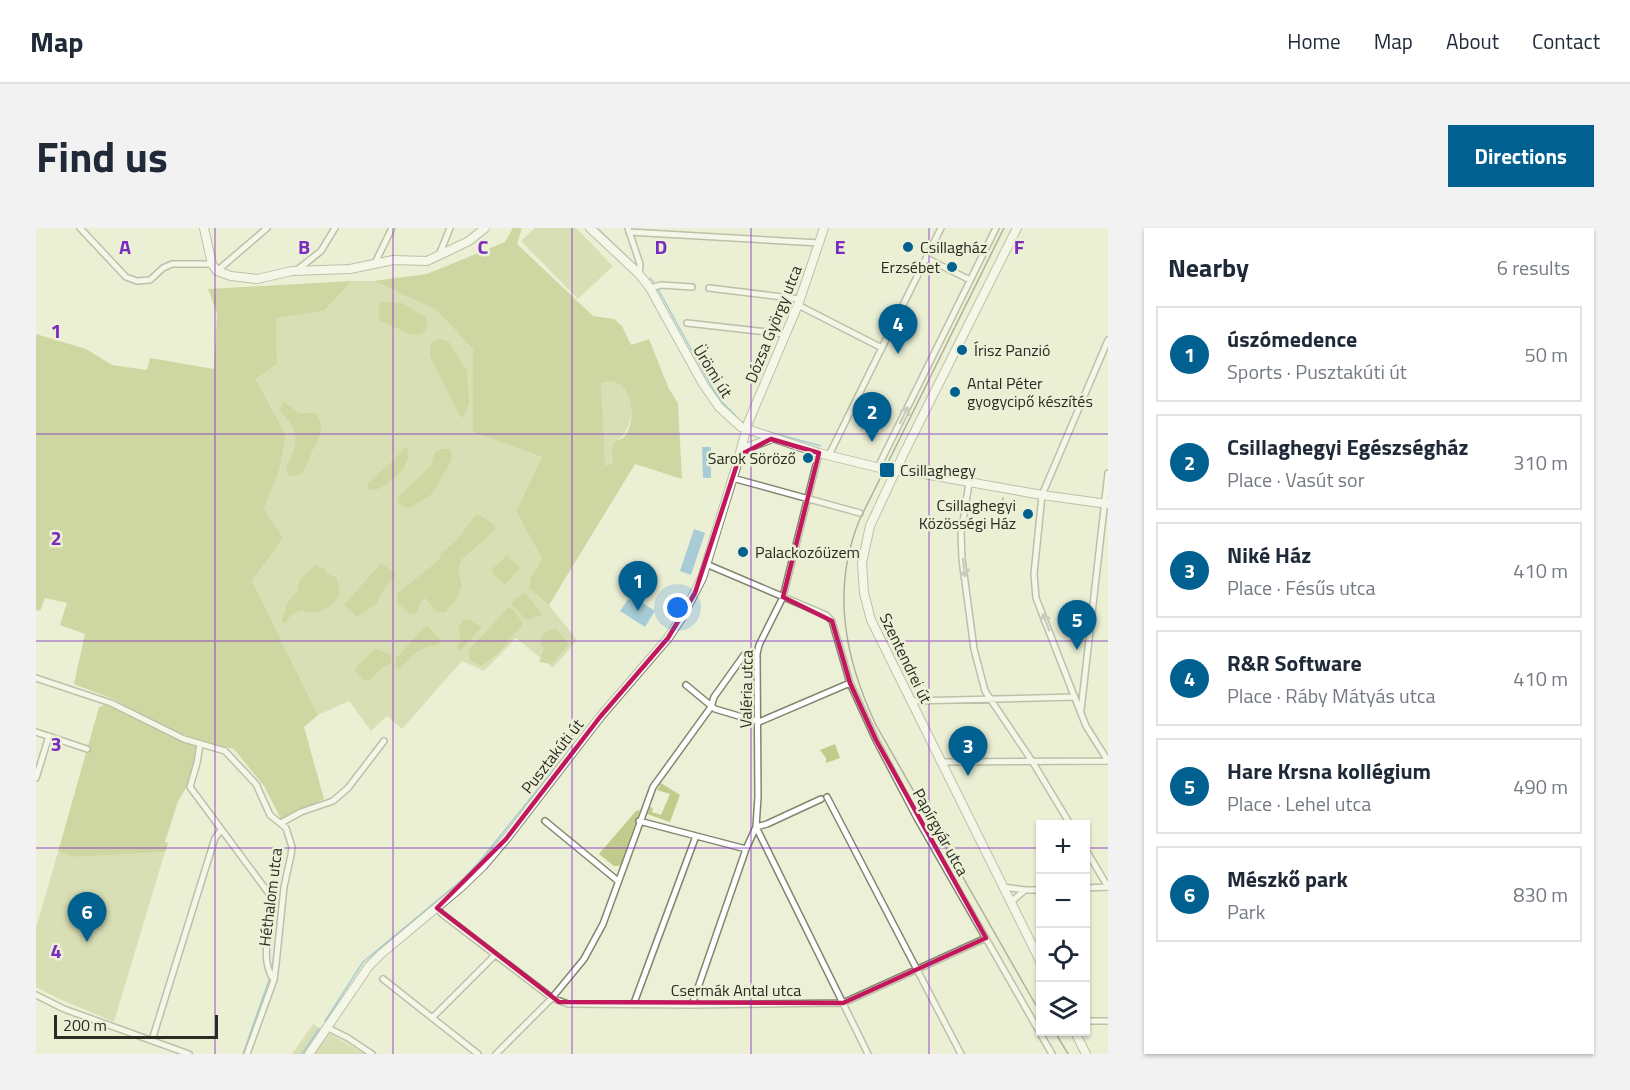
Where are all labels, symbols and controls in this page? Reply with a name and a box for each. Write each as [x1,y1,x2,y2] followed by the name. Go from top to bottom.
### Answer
[30,20,84,63] text: Map
[1287,25,1341,57] text: Home
[1374,25,1413,57] text: Map
[1446,25,1499,57] text: About
[1532,25,1600,57] text: Contact
[36,124,168,188] text: Find us
[1448,125,1594,187] button: Directions
[119,231,131,262] text: A
[298,231,310,262] text: B
[478,231,489,262] text: C
[655,231,667,262] text: D
[834,231,846,262] text: E
[1014,231,1025,262] text: F
[920,235,987,259] place label: Csillagház
[901,240,915,254] marker: Csillagház
[1168,248,1249,287] text: Nearby
[1497,252,1570,283] text: 6 results
[881,255,940,279] place label: Erzsébet
[945,260,959,274] marker: Erzsébet
[739,262,807,386] street label: Dózsa György utca
[878,304,918,354] pin: 4
[50,315,62,346] text: 1
[1227,322,1357,356] text: úszómedence
[974,338,1050,362] place label: Írisz Panzió
[1184,339,1195,370] text: 1
[1524,339,1568,370] text: 50 m
[687,340,739,403] street label: Ürömi út
[955,343,969,357] marker: Írisz Panzió
[1227,356,1407,387] text: Sports · Pusztakúti út
[967,371,1093,413] place label: Antal Péter gyogycipő készítés
[948,385,962,399] marker: Antal Péter gyogycipő készítés
[852,392,892,442] pin: 2
[898,406,910,424] one-way arrow
[1227,430,1469,464] text: Csillaghegyi Egészségház
[708,446,796,470] place label: Sarok Söröző
[1184,447,1195,478] text: 2
[1513,447,1568,478] text: 310 m
[801,451,815,465] marker: Sarok Söröző
[900,458,976,482] place label: Csillaghegy
[878,461,896,479] marker: Csillaghegy
[1227,464,1365,495] text: Place · Vasút sor
[919,493,1016,535] place label: Csillaghegyi Közösségi Ház
[1021,507,1035,521] marker: Csillaghegyi Közösségi Ház
[50,522,62,553] text: 2
[1227,538,1311,572] text: Niké Ház
[755,540,860,564] place label: Palackozóüzem
[736,545,750,559] marker: Palackozóüzem
[1184,555,1195,586] text: 3
[1513,555,1568,586] text: 410 m
[958,558,969,578] one-way arrow
[618,562,658,611] pin: 1
[1227,572,1376,603] text: Place · Fésűs utca
[663,593,692,622] your location
[1058,600,1096,650] pin: 5
[874,609,938,708] street label: Szentendrei út
[1039,614,1050,632] one-way arrow
[1227,646,1362,680] text: R&R Software
[733,650,759,728] street label: Valéria utca
[1184,663,1195,694] text: 4
[1513,663,1568,694] text: 410 m
[1227,680,1436,711] text: Place · Ráby Mátyás utca
[515,713,589,799] street label: Pusztakúti út
[948,726,988,776] pin: 3
[50,728,62,759] text: 3
[1227,754,1431,788] text: Hare Krsna kollégium
[1184,771,1195,802] text: 5
[1513,771,1568,802] text: 490 m
[907,784,975,880] street label: Papírgyár utca
[1227,788,1371,819] text: Place · Lehel utca
[1036,820,1090,1036] map controls
[1036,820,1090,874] button: +
[252,846,288,948] street label: Héthalom utca
[1227,862,1348,896] text: Mészkő park
[1036,874,1090,928] button: −
[1184,879,1195,910] text: 6
[1513,879,1568,910] text: 830 m
[68,892,106,942] pin: 6
[1227,896,1265,927] text: Park
[1036,928,1090,982] button: locate
[50,935,62,966] text: 4
[671,978,801,1002] street label: Csermák Antal utca
[1036,982,1090,1036] button: layers
[54,1012,218,1040] scale bar
[63,1013,107,1037] text: 200 m

